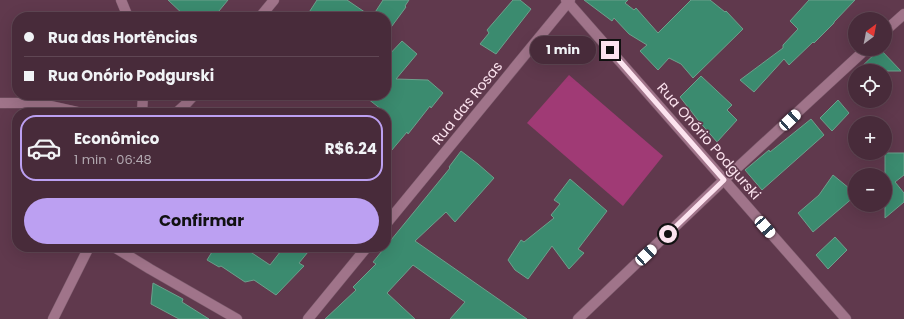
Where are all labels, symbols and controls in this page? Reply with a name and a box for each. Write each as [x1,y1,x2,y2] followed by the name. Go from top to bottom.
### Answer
[848,12,892,56] north arrow
[848,12,892,212] map controls
[48,27,198,48] text: Rua das Hortências
[530,36,596,64] callout: 1 min
[546,40,580,59] text: 1 min
[601,41,619,59] route end
[427,57,507,149] street label: Rua das Rosas
[848,64,892,108] button: locate
[48,65,214,86] text: Rua Onório Podgurski
[653,78,765,204] street label: Rua Onório Podgurski
[777,107,803,133] car
[848,116,892,160] button: +
[74,128,159,149] text: Econômico
[26,130,62,166] icon: car
[325,138,377,159] text: R$6.24
[74,150,152,169] text: 1 min · 06:48
[848,168,892,212] button: −
[24,198,379,244] button: Confirmar
[753,214,777,240] car
[659,225,677,243] route start
[633,242,659,268] car

